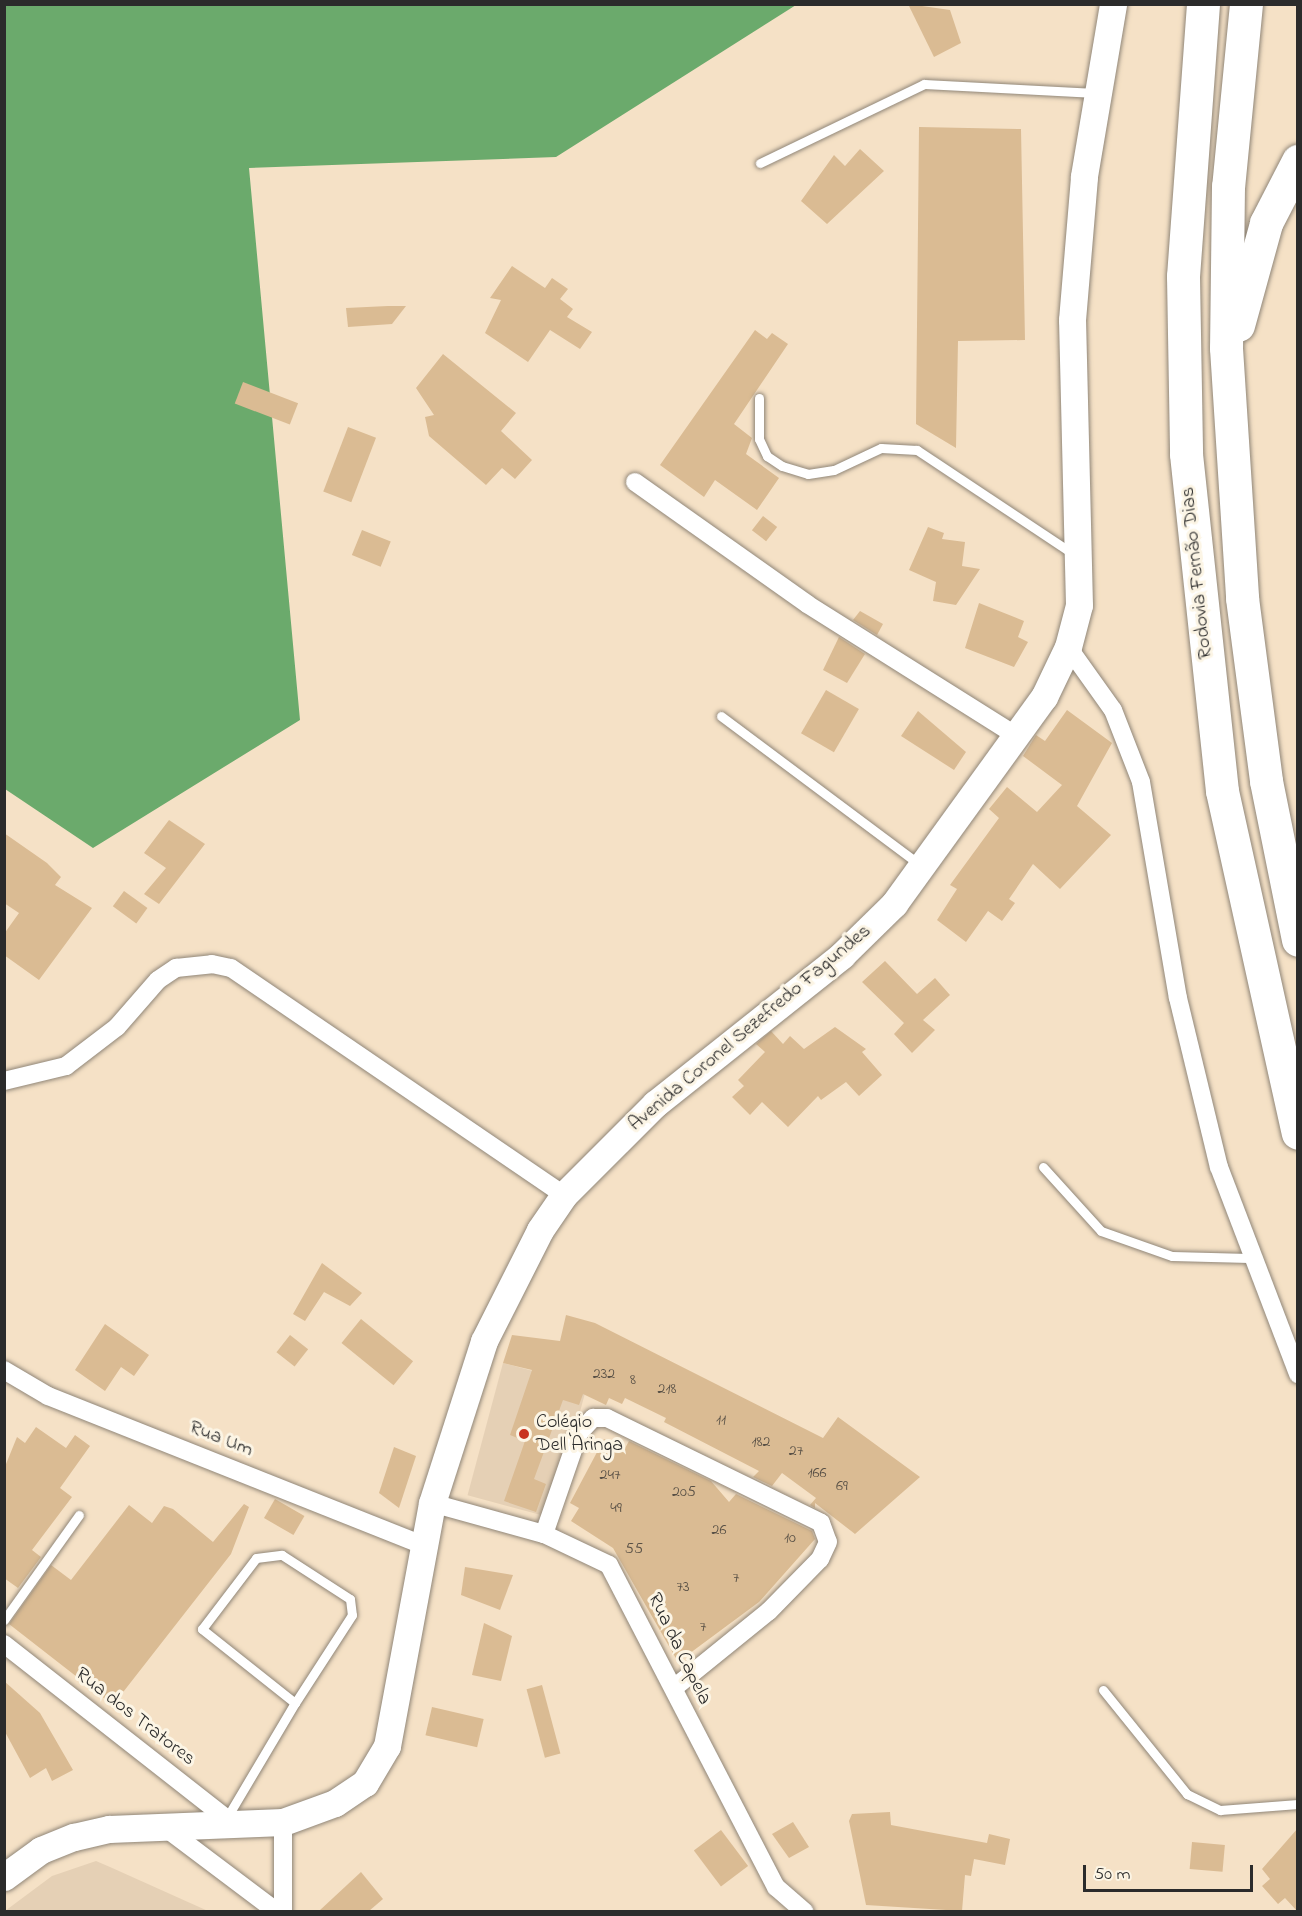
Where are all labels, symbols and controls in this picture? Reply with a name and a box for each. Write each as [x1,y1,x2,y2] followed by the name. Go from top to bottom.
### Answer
[1176,486,1218,660] street label: Rodovia Fernão Dias
[624,919,876,1137] street label: Avenida Coronel Sezefredo Fagundes
[593,1364,615,1384] house number: 232
[630,1370,636,1390] house number: 8
[657,1379,677,1399] house number: 218
[536,1410,623,1457] place label: Colégio Dell Aringa
[716,1410,726,1430] house number: 11
[186,1415,256,1463] street label: Rua Um
[517,1427,531,1441] marker: Colégio Dell Aringa
[751,1432,771,1452] house number: 182
[789,1441,803,1461] house number: 27
[807,1463,827,1483] house number: 166
[599,1465,621,1485] house number: 247
[836,1476,848,1496] house number: 69
[672,1482,696,1502] house number: 205
[610,1498,622,1518] house number: 49
[712,1520,726,1540] house number: 26
[784,1528,796,1548] house number: 10
[625,1539,643,1559] house number: 55
[733,1568,739,1588] house number: 7
[676,1577,690,1597] house number: 73
[642,1589,716,1709] street label: Rua da Capela
[700,1617,706,1637] house number: 7
[70,1663,200,1771] street label: Rua dos Tratores
[1086,1853,1256,1891] scale bar
[1094,1862,1131,1888] text: 50 m

